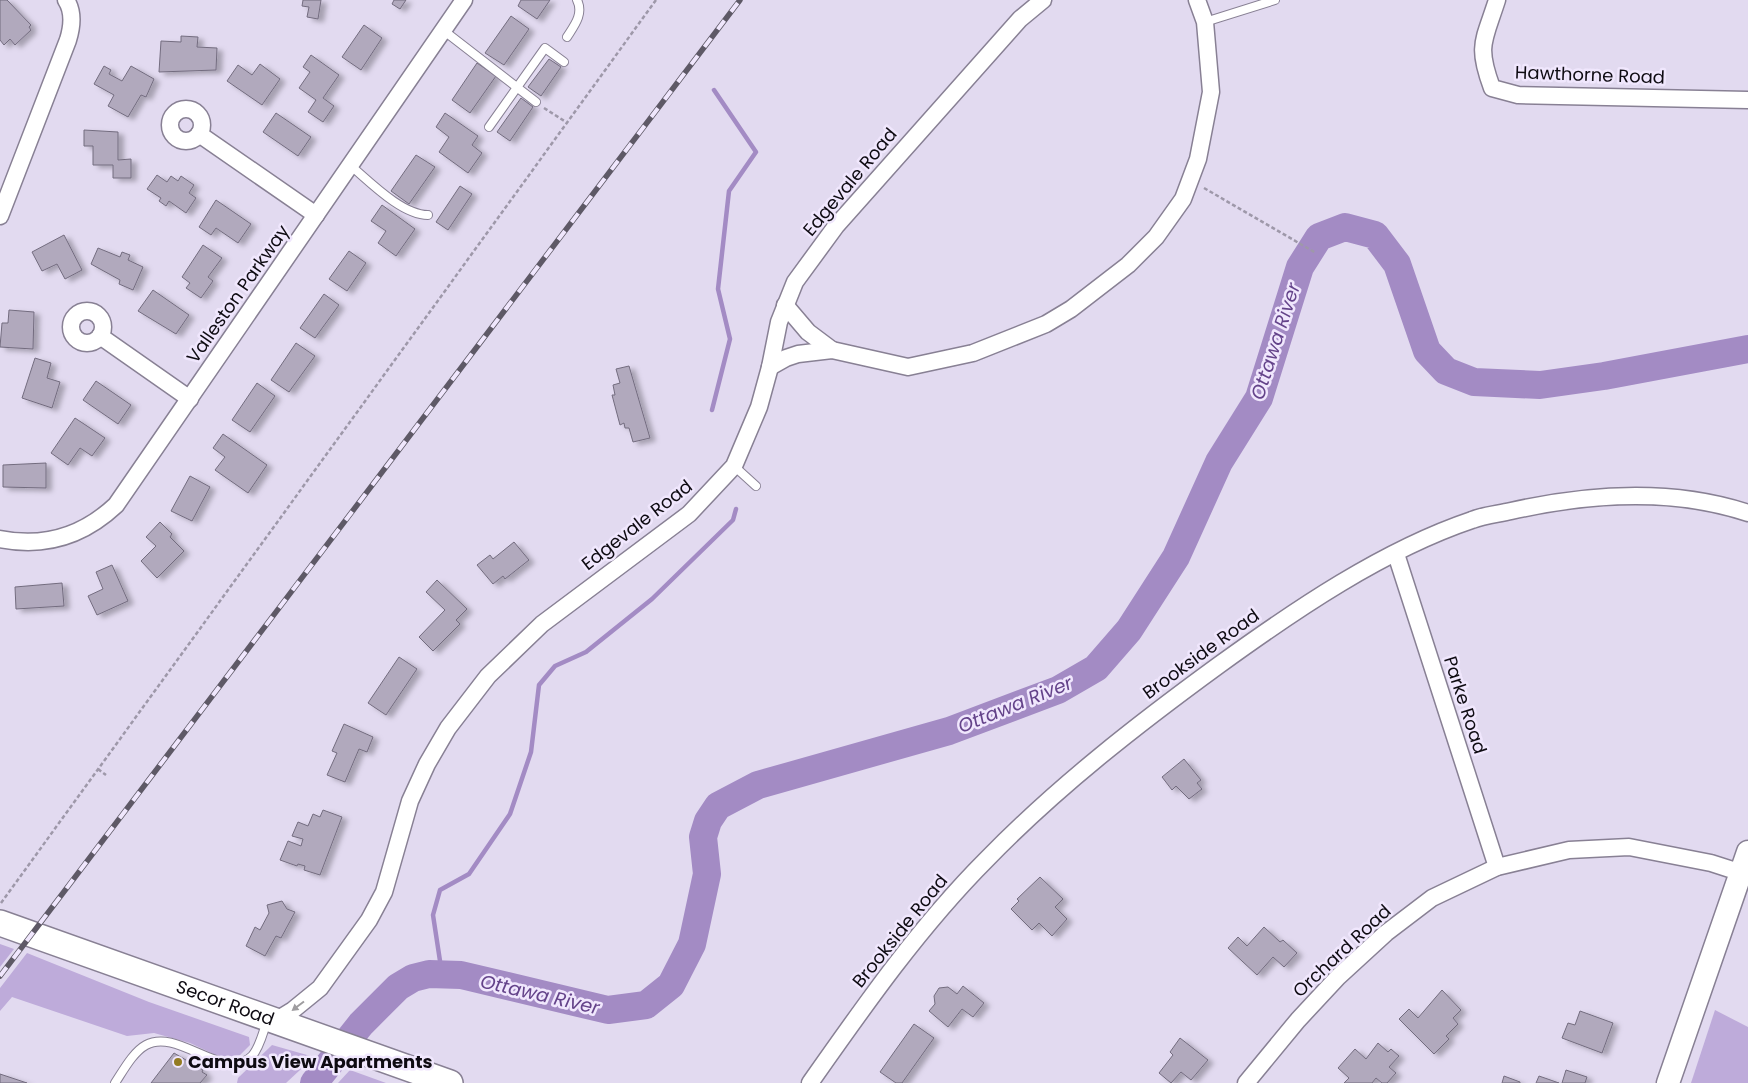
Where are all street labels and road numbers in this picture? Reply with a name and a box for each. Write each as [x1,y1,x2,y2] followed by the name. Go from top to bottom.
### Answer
[1515,59,1665,90] street label: Hawthorne Road
[797,122,902,241] street label: Edgevale Road
[180,219,295,368] street label: Valleston Parkway
[576,473,697,576] street label: Edgevale Road
[1137,603,1264,705] street label: Brookside Road
[1438,653,1493,757] street label: Parke Road
[846,869,953,992] street label: Brookside Road
[1287,899,1396,1003] street label: Orchard Road
[173,974,278,1032] street label: Secor Road

